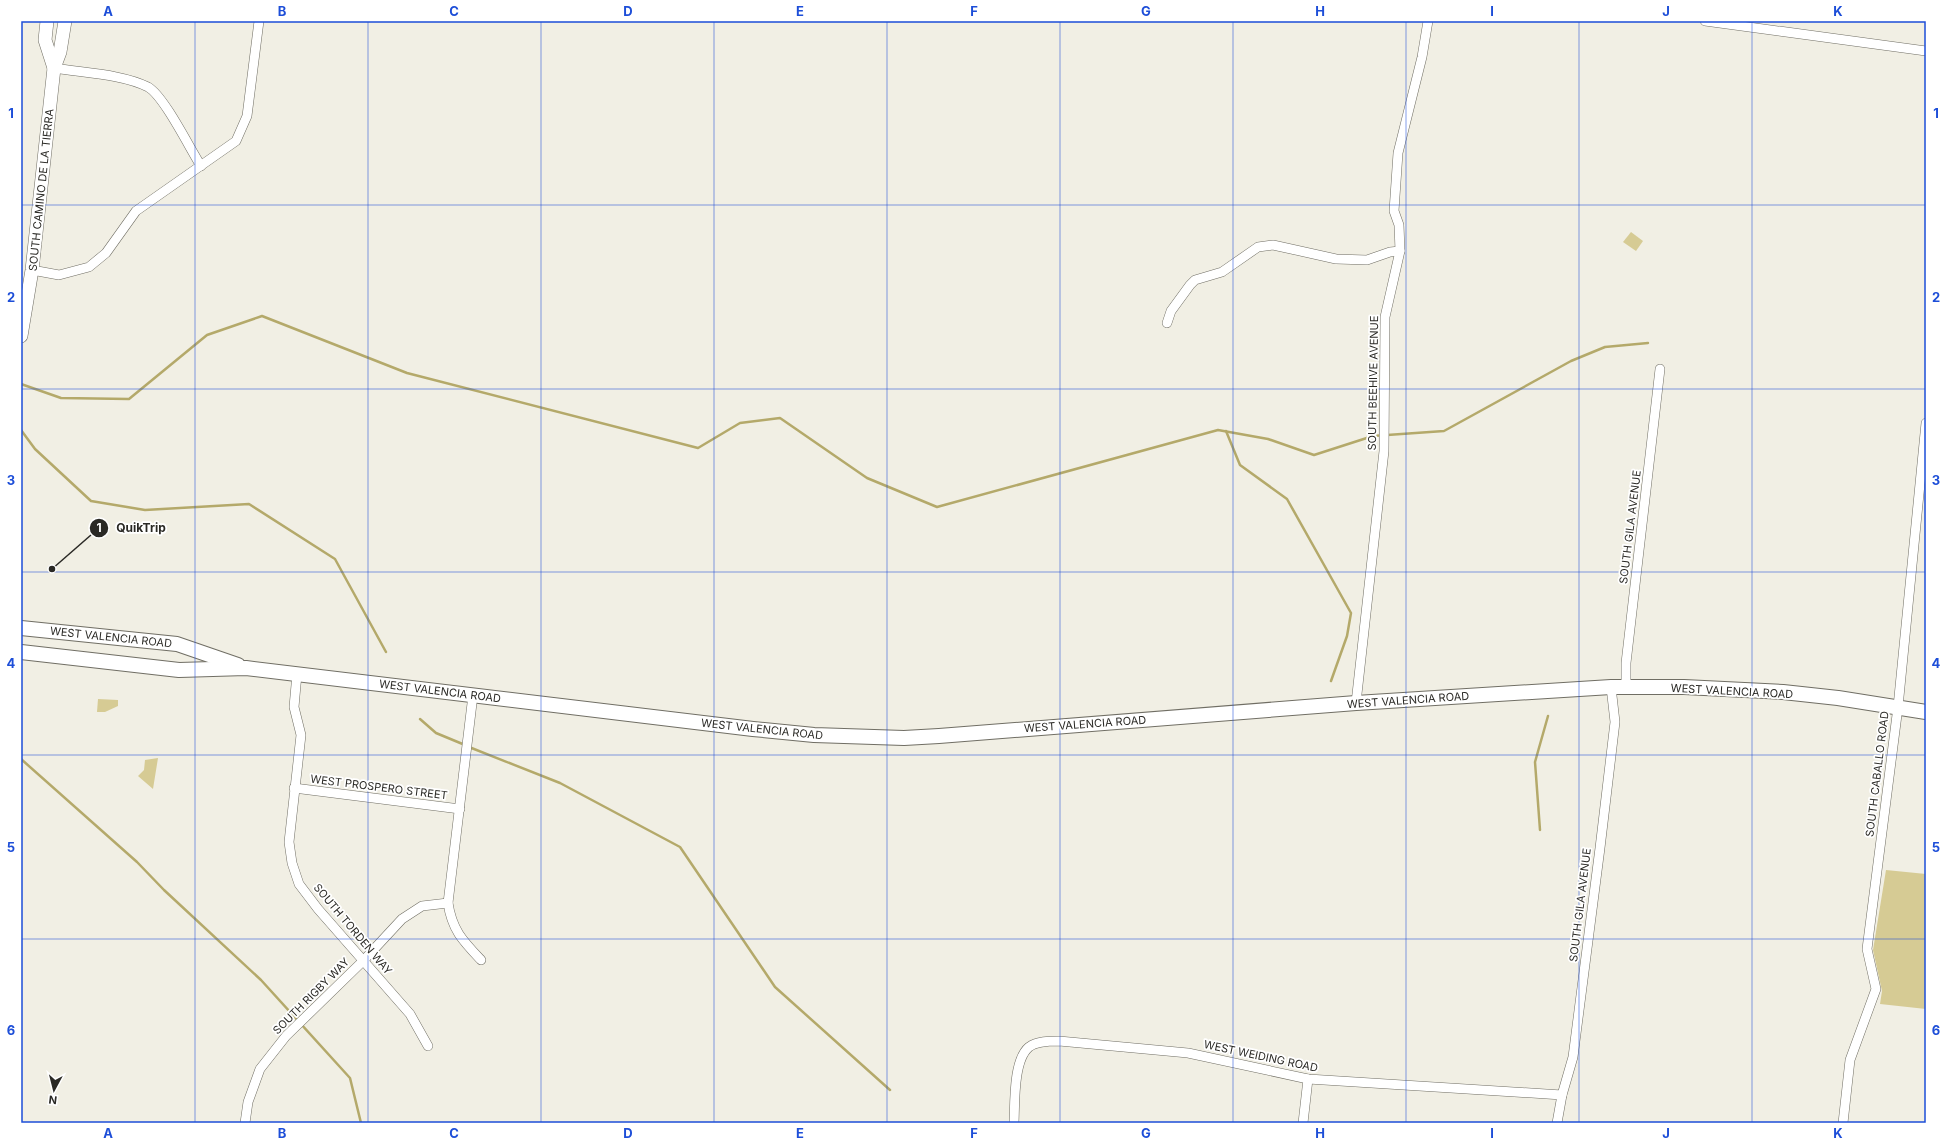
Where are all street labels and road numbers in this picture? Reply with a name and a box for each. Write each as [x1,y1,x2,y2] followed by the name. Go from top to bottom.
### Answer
[26,108,57,272] street label: SOUTH CAMINO DE LA TIERRA
[1365,315,1381,451] street label: SOUTH BEEHIVE AVENUE
[1616,469,1644,585] street label: SOUTH GILA AVENUE
[49,624,173,650] street label: WEST VALENCIA ROAD
[378,677,502,705] street label: WEST VALENCIA ROAD
[1670,681,1794,701] street label: WEST VALENCIA ROAD
[1346,689,1470,711] street label: WEST VALENCIA ROAD
[1862,710,1892,838] street label: SOUTH CABALLO ROAD
[1023,713,1147,735] street label: WEST VALENCIA ROAD
[700,716,824,742] street label: WEST VALENCIA ROAD
[310,772,448,802] street label: WEST PROSPERO STREET
[1566,847,1594,963] street label: SOUTH GILA AVENUE
[311,881,396,978] street label: SOUTH TORDEN WAY
[270,954,353,1037] street label: SOUTH RIGBY WAY
[1203,1037,1319,1075] street label: WEST WEIDING ROAD

